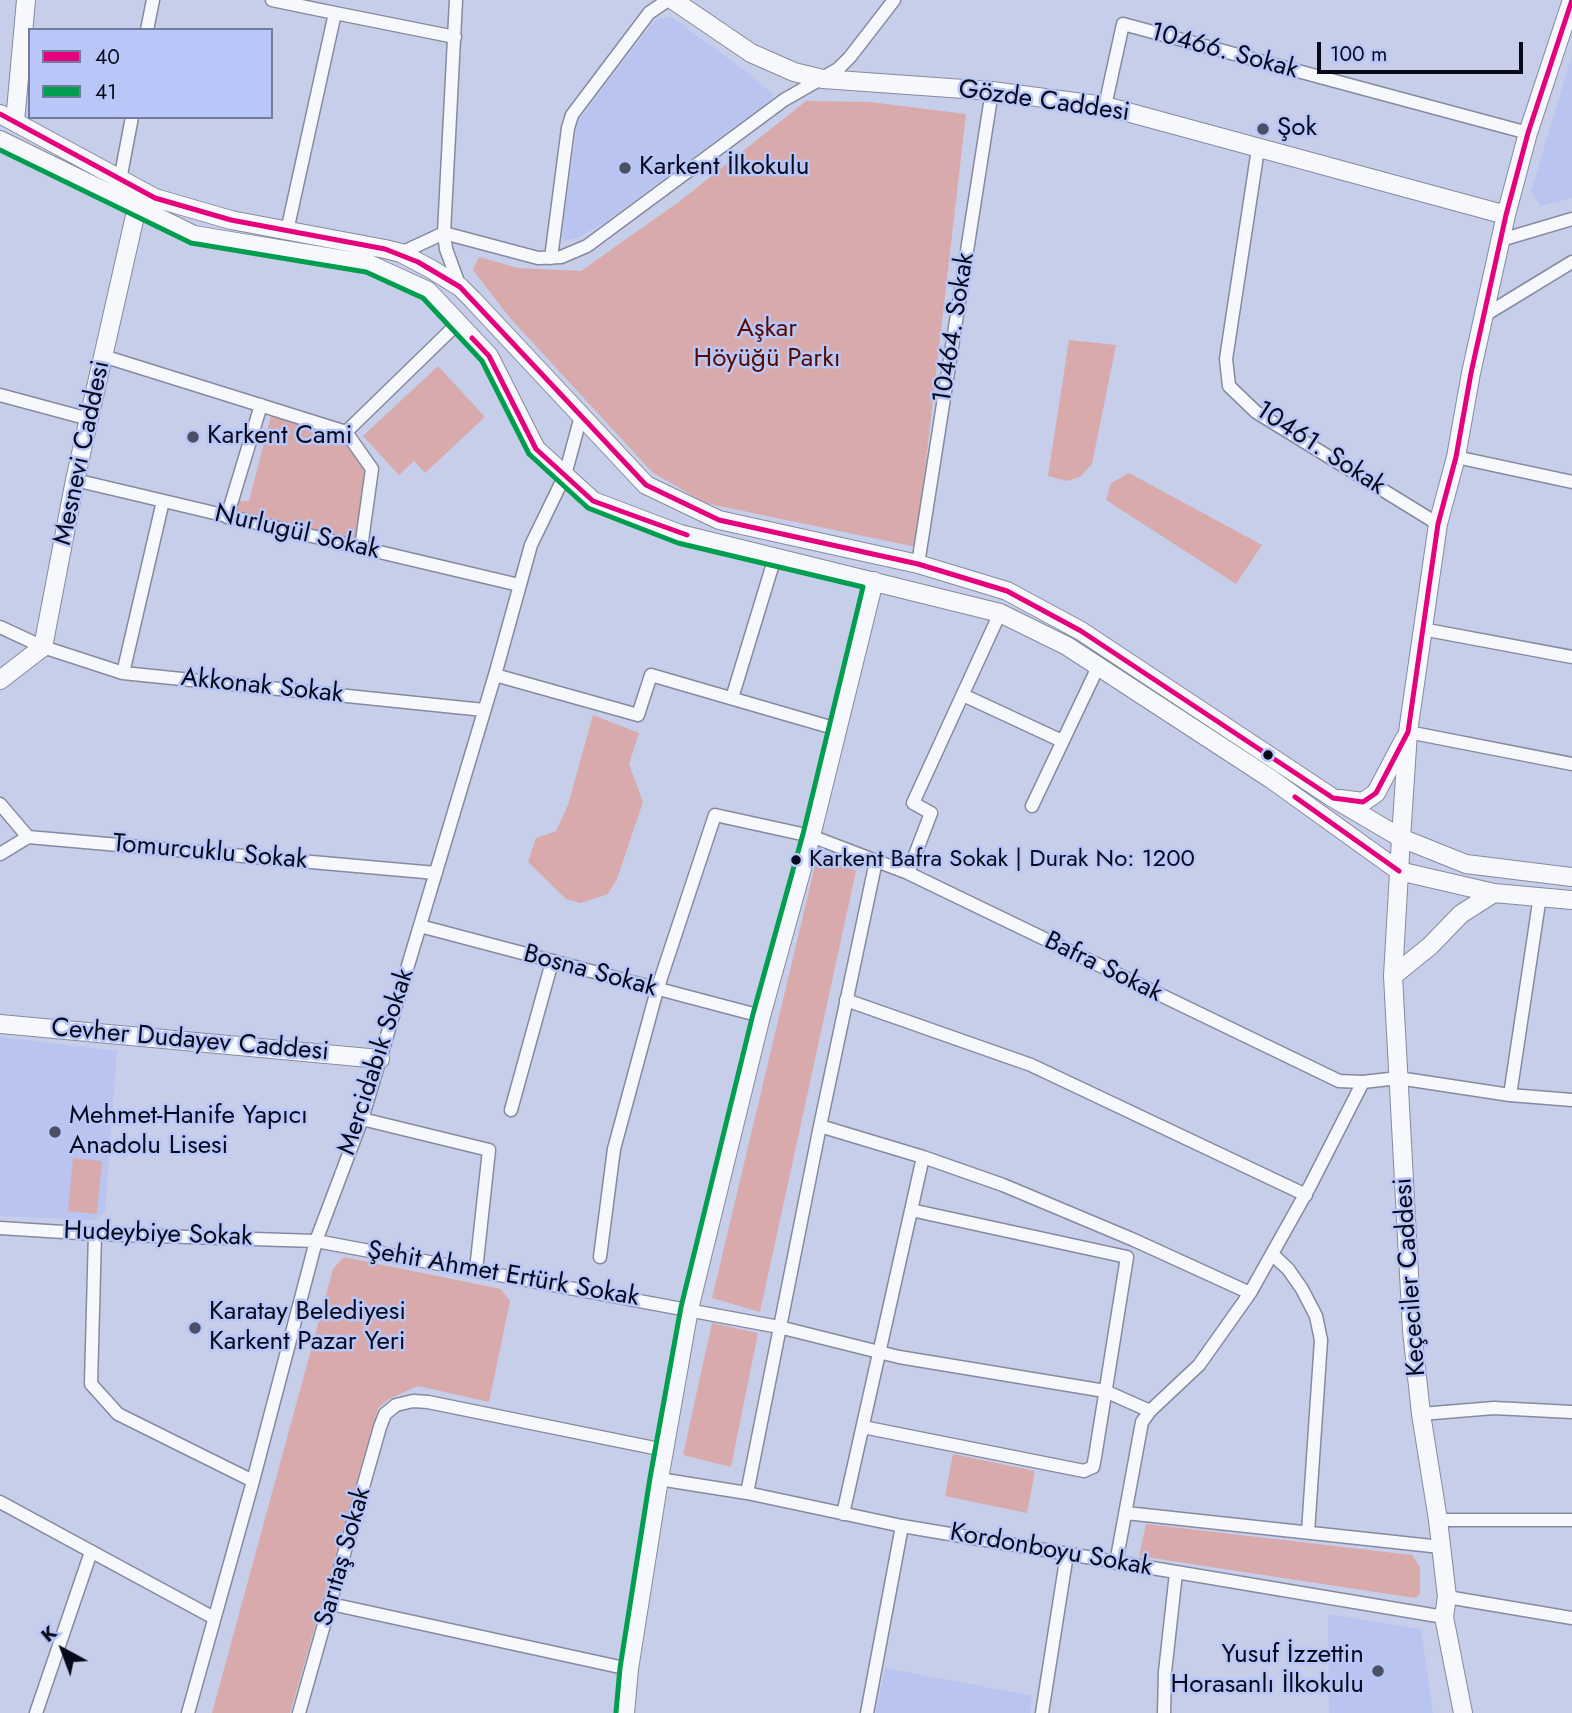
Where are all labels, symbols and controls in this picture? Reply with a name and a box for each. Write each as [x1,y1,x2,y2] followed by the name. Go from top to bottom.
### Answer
[1147,17,1301,87] street label: 10466. Sokak
[28,28,273,119] legend
[1320,28,1526,72] scale bar
[1330,39,1387,69] text: 100 m
[95,42,120,72] text: 40
[956,75,1132,129] street label: Gözde Caddesi
[95,77,117,107] text: 41
[1277,113,1317,145] place label: Şok
[1255,121,1271,137] marker: Şok
[639,152,809,184] place label: Karkent İlkokulu
[617,160,633,176] marker: Karkent İlkokulu
[928,250,982,406] street label: 10464. Sokak
[694,314,840,376] park label: Aşkar Höyüğü Parkı
[48,358,118,548] street label: Mesnevi Caddesi
[1249,395,1391,503] street label: 10461. Sokak
[207,421,353,453] place label: Karkent Cami
[185,429,201,445] marker: Karkent Cami
[211,499,383,567] street label: Nurlugül Sokak
[179,663,345,711] street label: Akkonak Sokak
[1261,748,1275,762] unlabelled marker
[112,829,308,877] street label: Tomurcuklu Sokak
[809,846,1195,874] place label: Karkent Bafra Sokak | Durak No: 1200
[789,853,803,867] marker: Karkent Bafra Sokak | Durak No: 1200
[1039,926,1167,1010] street label: Bafra Sokak
[520,939,660,1005] street label: Bosna Sokak
[332,965,422,1159] street label: Mercidabık Sokak
[50,1013,330,1069] street label: Cevher Dudayev Caddesi
[69,1101,308,1162] place label: Mehmet-Hanife Yapıcı Anadolu Lisesi
[47,1124,63,1140] marker: Mehmet-Hanife Yapıcı Anadolu Lisesi
[1388,1177,1434,1377] street label: Keçeciler Caddesi
[63,1216,253,1254] street label: Hudeybiye Sokak
[365,1236,641,1314] street label: Şehit Ahmet Ertürk Sokak
[209,1297,406,1358] place label: Karatay Belediyesi Karkent Pazar Yeri
[187,1320,203,1336] marker: Karatay Belediyesi Karkent Pazar Yeri
[309,1484,379,1630] street label: Sarıtaş Sokak
[947,1518,1155,1584] street label: Kordonboyu Sokak
[28,1615,98,1685] north arrow
[35,1619,63,1648] text: K
[1171,1640,1364,1702] place label: Yusuf İzzettin Horasanlı İlkokulu
[1370,1663,1386,1679] marker: Yusuf İzzettin Horasanlı İlkokulu

